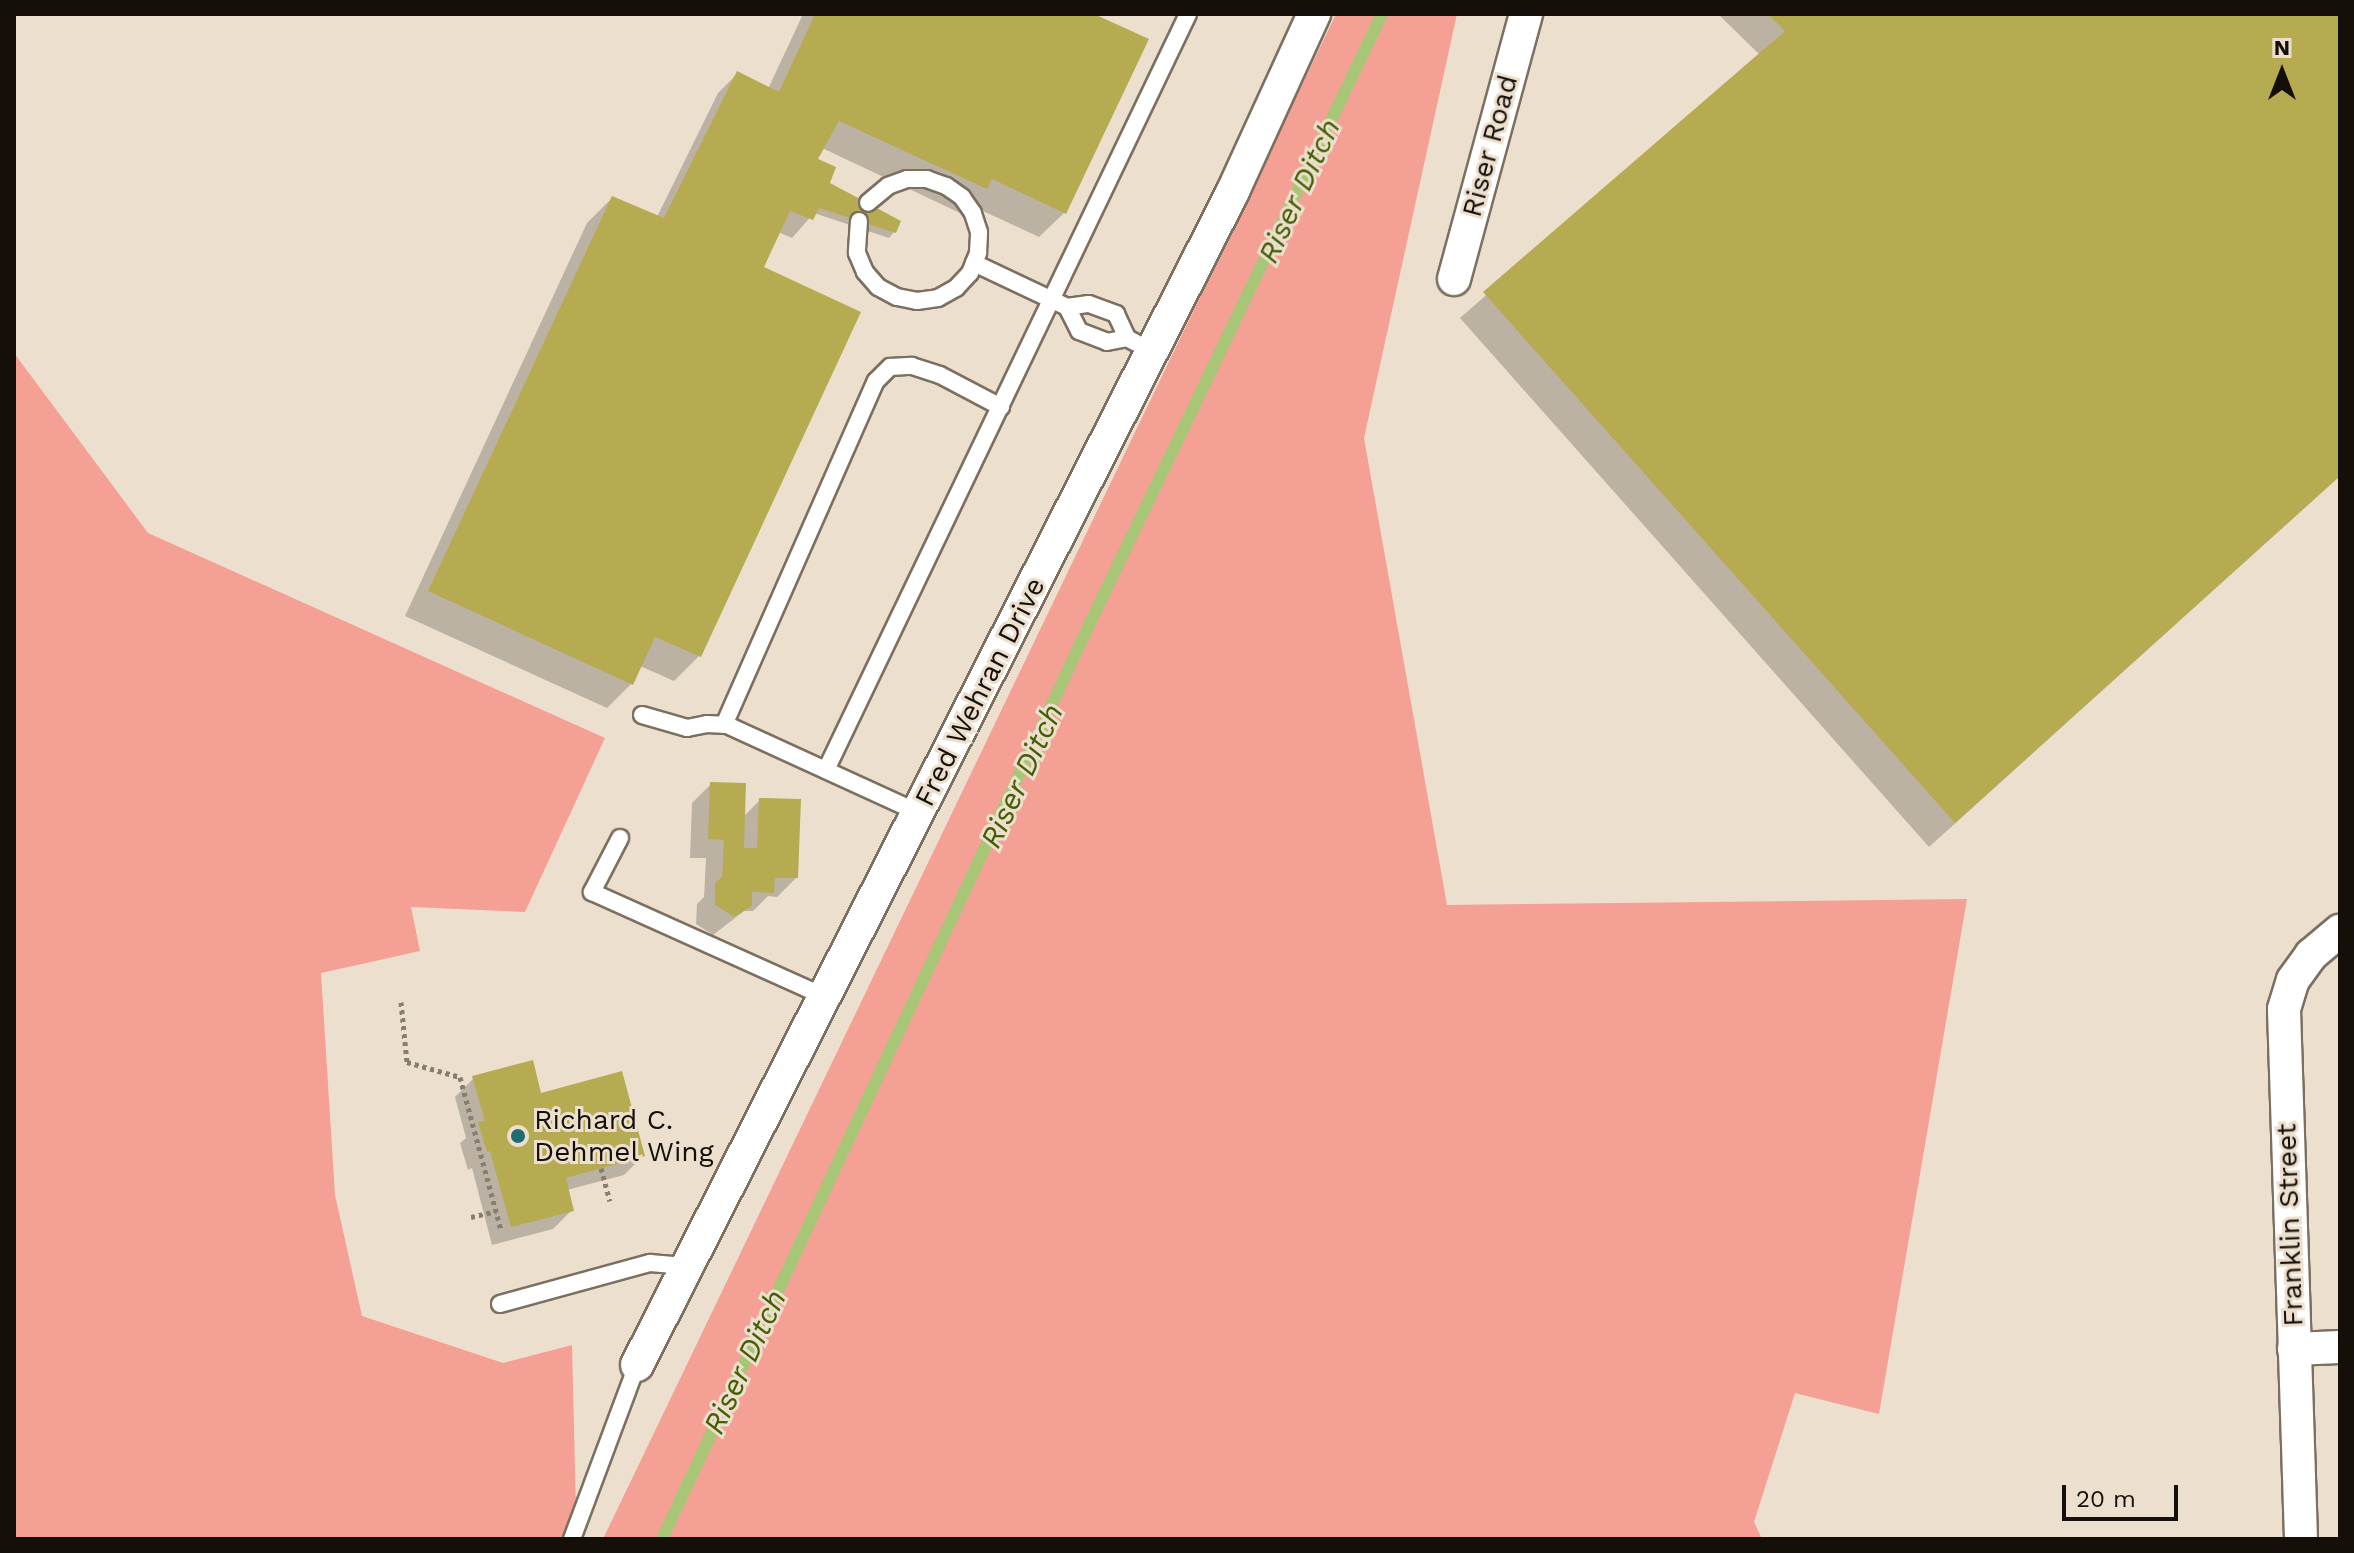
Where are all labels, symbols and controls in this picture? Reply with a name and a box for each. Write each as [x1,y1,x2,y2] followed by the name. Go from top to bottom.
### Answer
[2242,32,2322,112] north arrow
[2274,35,2290,60] text: N
[1455,71,1525,221] street label: Riser Road
[1250,113,1348,269] water label: Riser Ditch
[908,572,1052,812] street label: Fred Wehran Drive
[973,698,1071,854] water label: Riser Ditch
[534,1103,715,1169] place label: Richard C. Dehmel Wing
[2270,1123,2310,1327] street label: Franklin Street
[509,1127,527,1145] marker: Richard C. Dehmel Wing
[696,1284,794,1440] water label: Riser Ditch
[2066,1469,2182,1519] scale bar
[2076,1485,2136,1513] text: 20 m

